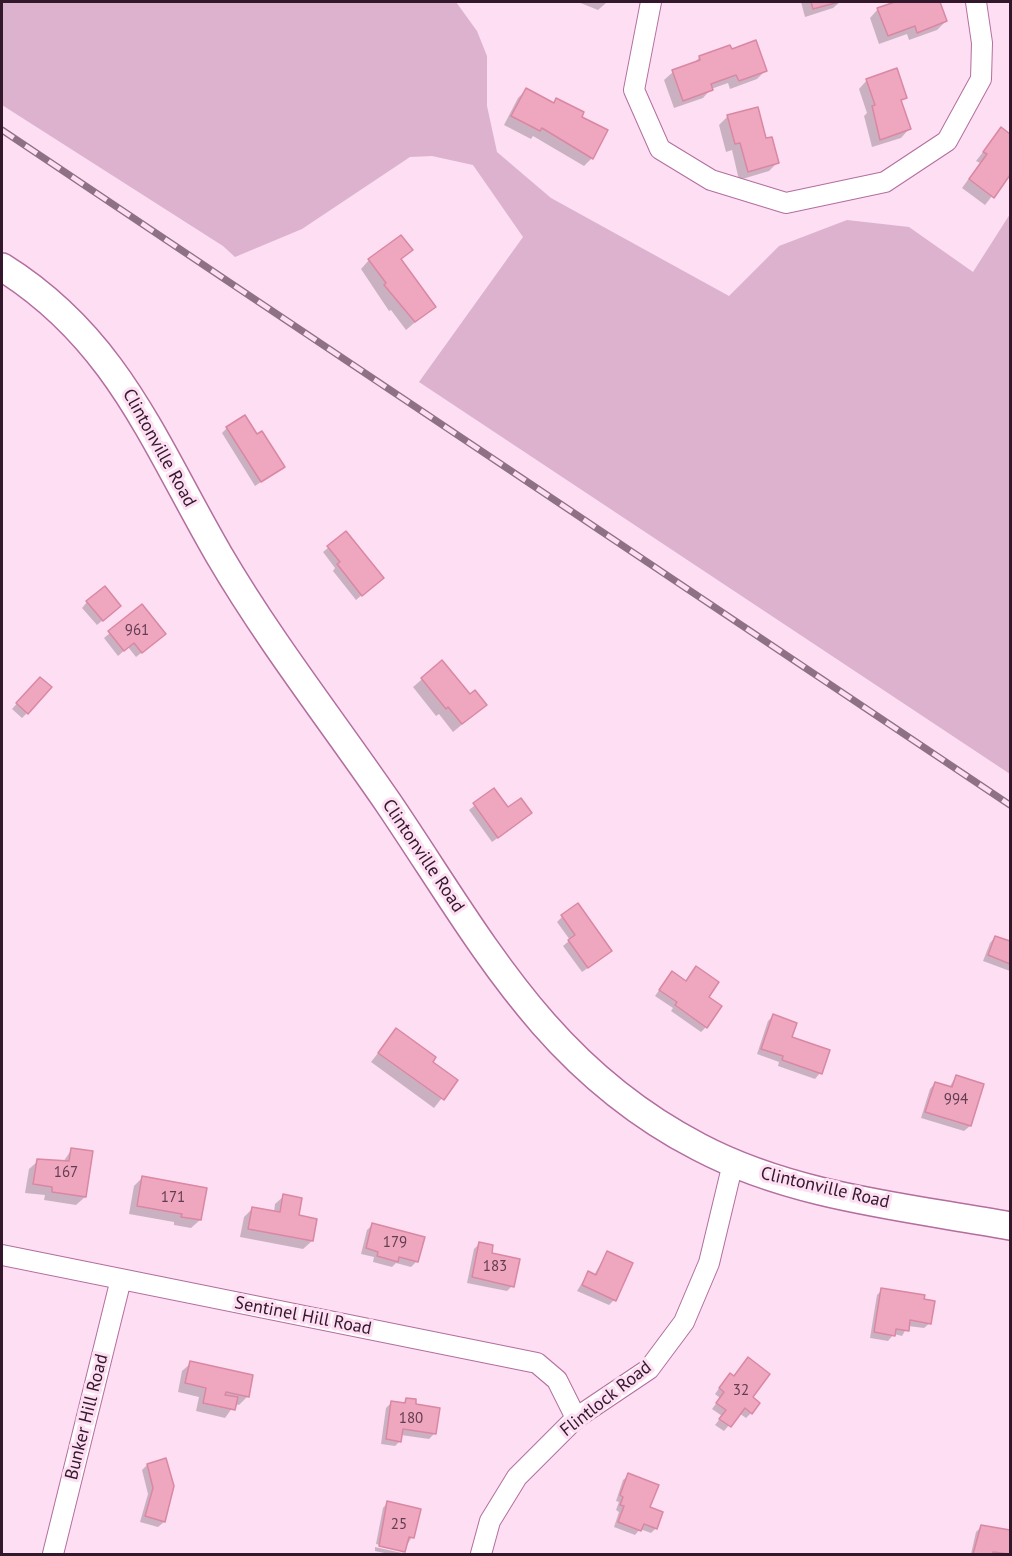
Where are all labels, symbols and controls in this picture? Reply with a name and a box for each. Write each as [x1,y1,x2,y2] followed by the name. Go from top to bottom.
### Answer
[118,385,200,511] street label: Clintonville Road
[125,622,149,640] house number: 961
[377,795,469,917] street label: Clintonville Road
[944,1091,968,1109] house number: 994
[758,1163,892,1213] street label: Clintonville Road
[54,1164,78,1182] house number: 167
[161,1189,185,1207] house number: 171
[383,1234,407,1252] house number: 179
[483,1258,507,1276] house number: 183
[233,1292,373,1340] street label: Sentinel Hill Road
[61,1352,113,1482] street label: Bunker Hill Road
[556,1357,656,1441] street label: Flintlock Road
[733,1382,749,1400] house number: 32
[399,1410,423,1428] house number: 180
[391,1516,407,1534] house number: 25

